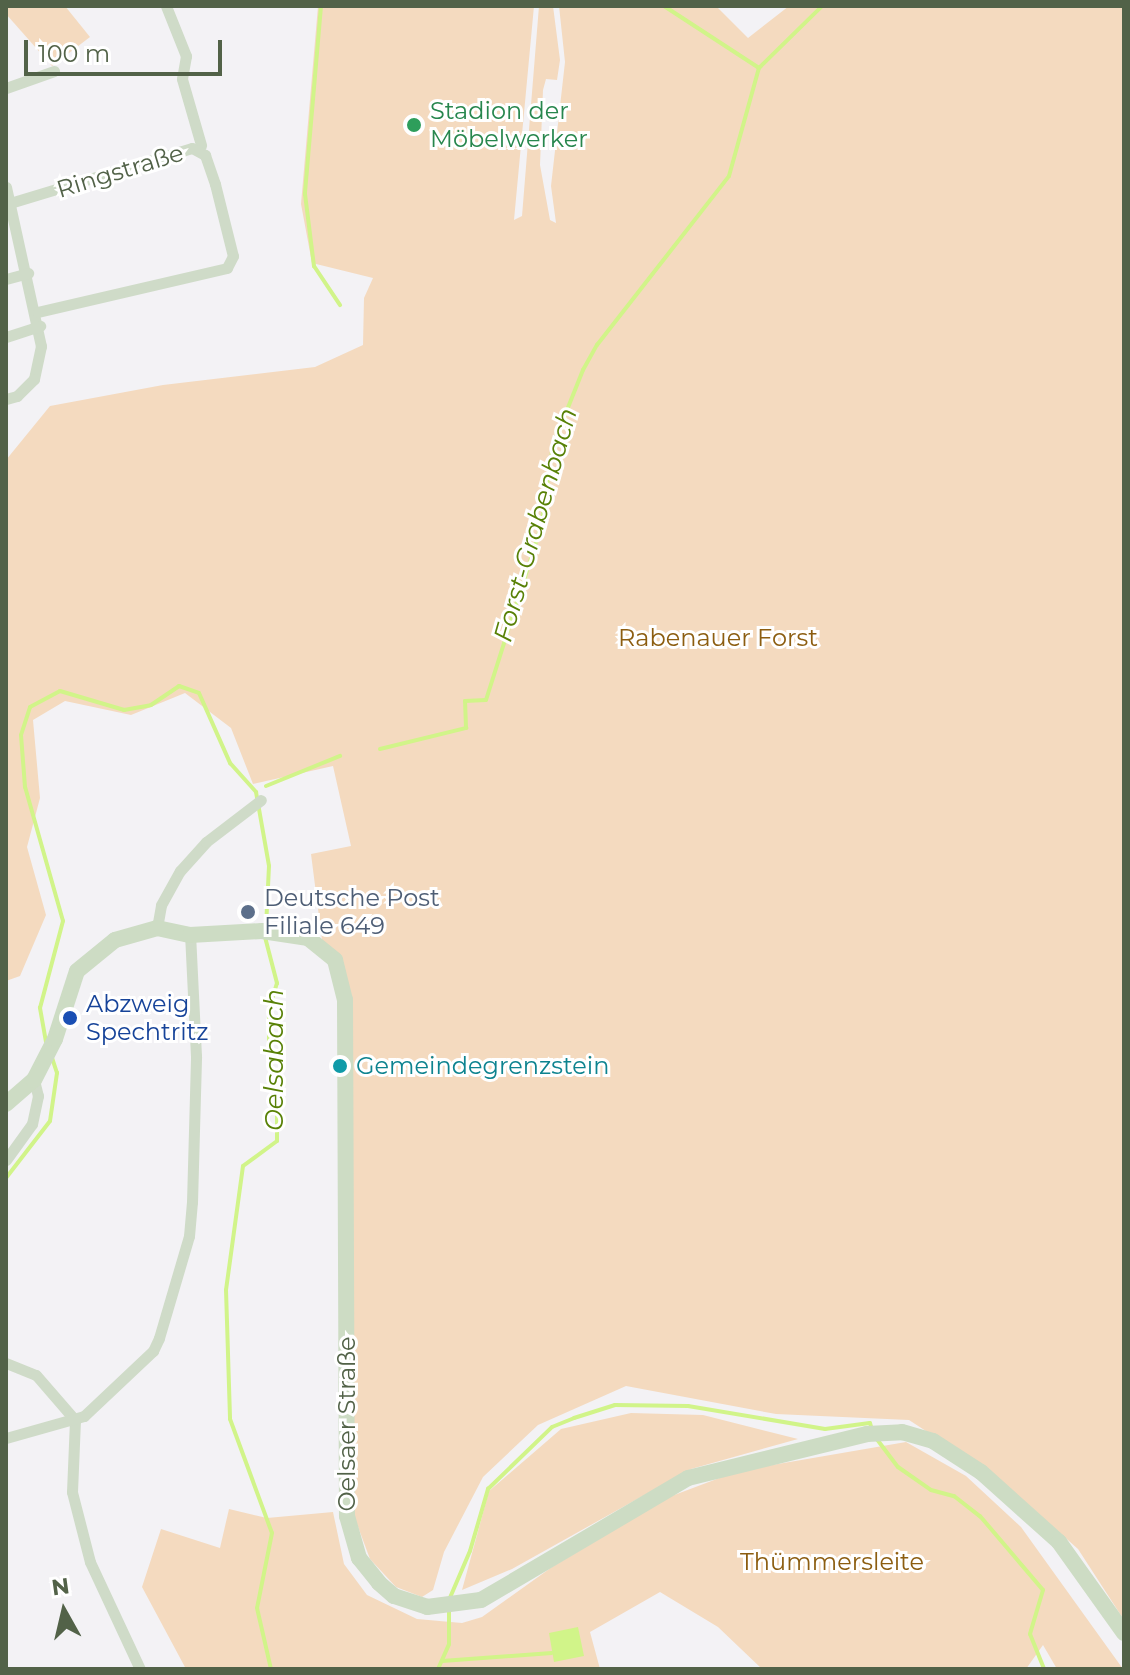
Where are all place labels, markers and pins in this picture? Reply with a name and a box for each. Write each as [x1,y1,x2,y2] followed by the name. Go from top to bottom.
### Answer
[430,97,588,153] place label: Stadion der Möbelwerker
[405,116,423,134] marker: Stadion der Möbelwerker
[264,884,440,940] place label: Deutsche Post Filiale 649
[239,903,257,921] marker: Deutsche Post Filiale 649
[86,990,209,1046] place label: Abzweig Spechtritz
[61,1009,79,1027] marker: Abzweig Spechtritz
[356,1052,609,1080] place label: Gemeindegrenzstein
[331,1057,349,1075] marker: Gemeindegrenzstein

